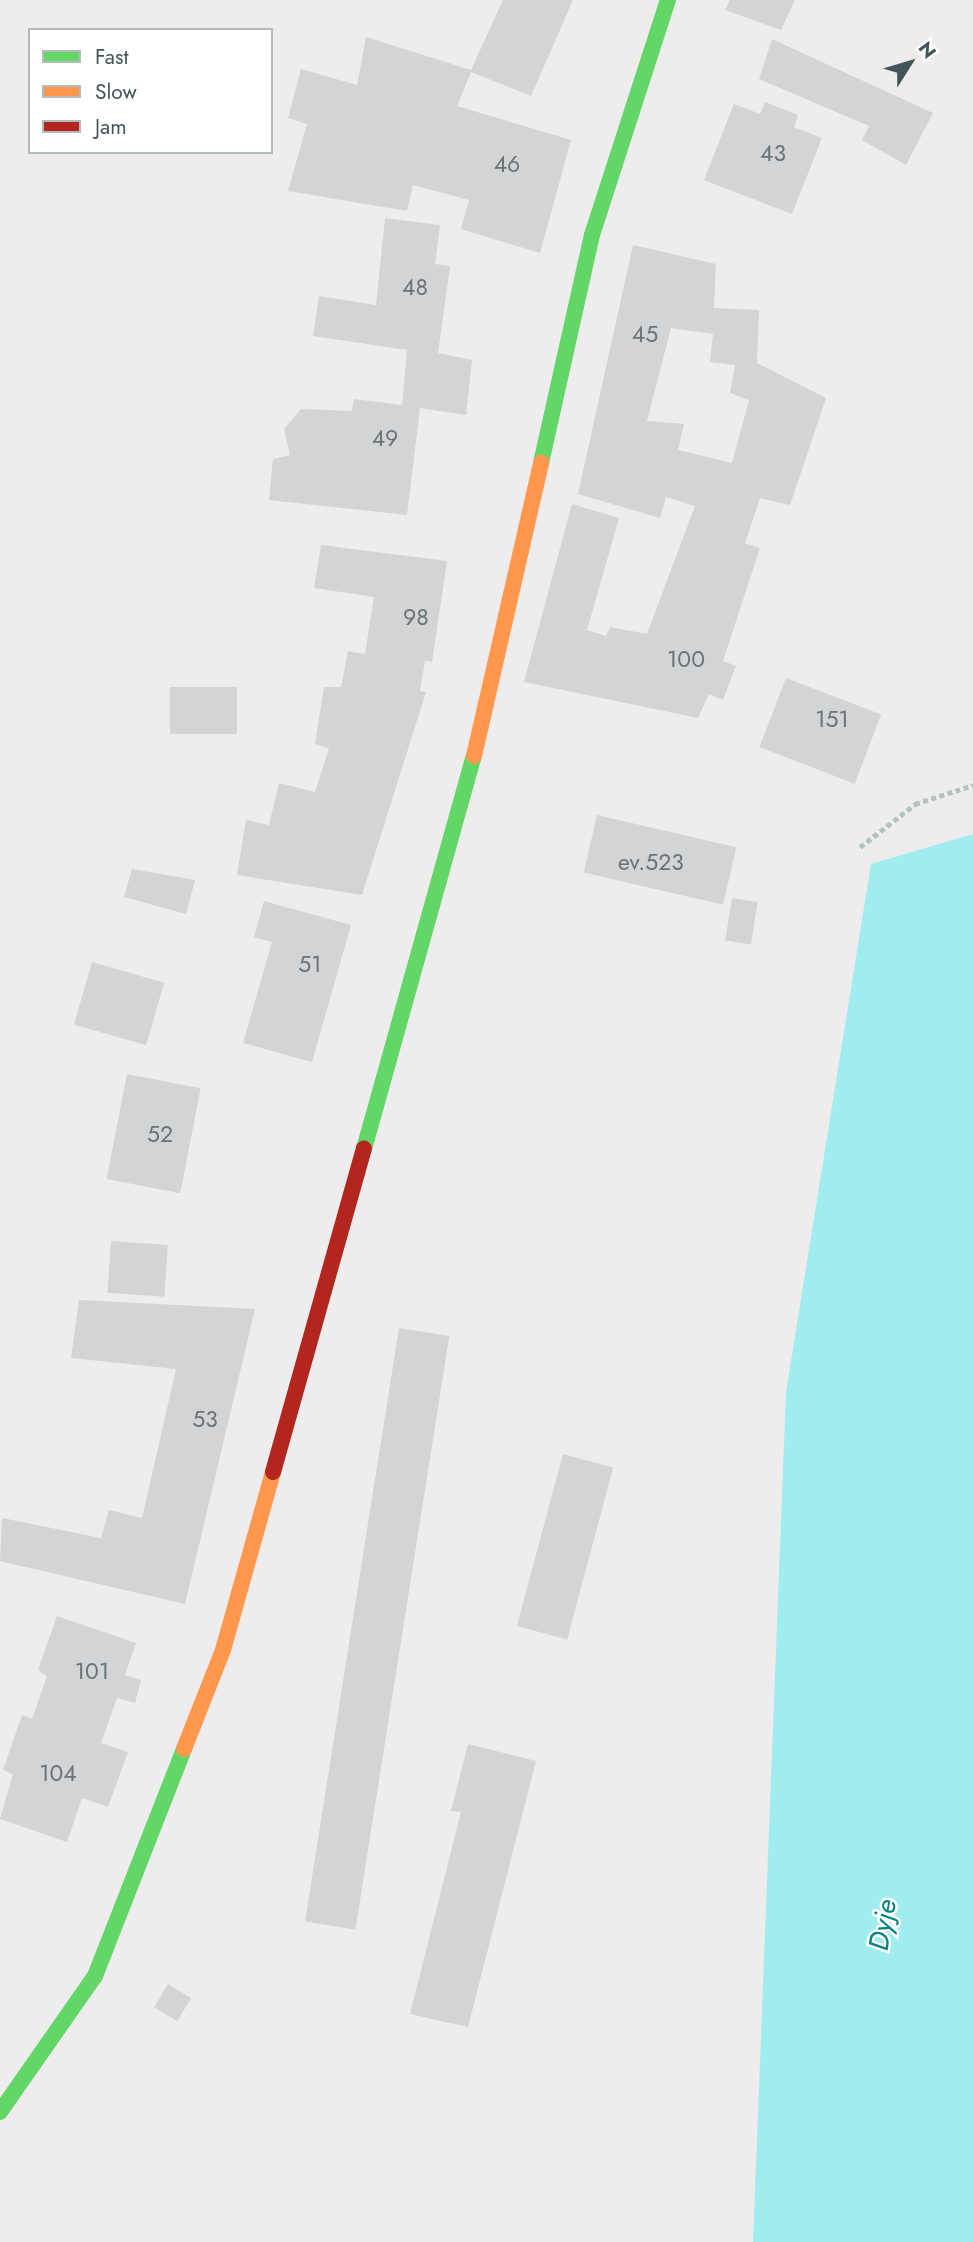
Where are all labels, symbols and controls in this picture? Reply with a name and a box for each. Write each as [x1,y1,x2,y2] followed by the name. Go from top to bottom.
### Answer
[28,28,273,154] legend
[875,28,945,98] north arrow
[912,36,942,64] text: N
[95,42,128,72] text: Fast
[95,77,137,107] text: Slow
[95,112,127,142] text: Jam
[760,139,786,167] house number: 43
[494,150,520,178] house number: 46
[402,273,428,301] house number: 48
[632,320,658,348] house number: 45
[372,424,398,452] house number: 49
[403,603,429,631] house number: 98
[667,645,705,673] house number: 100
[815,705,849,733] house number: 151
[618,848,684,876] house number: ev.523
[298,950,322,978] house number: 51
[147,1120,173,1148] house number: 52
[192,1405,218,1433] house number: 53
[75,1657,109,1685] house number: 101
[39,1759,77,1787] house number: 104
[862,1897,904,1953] water label: Dyje

